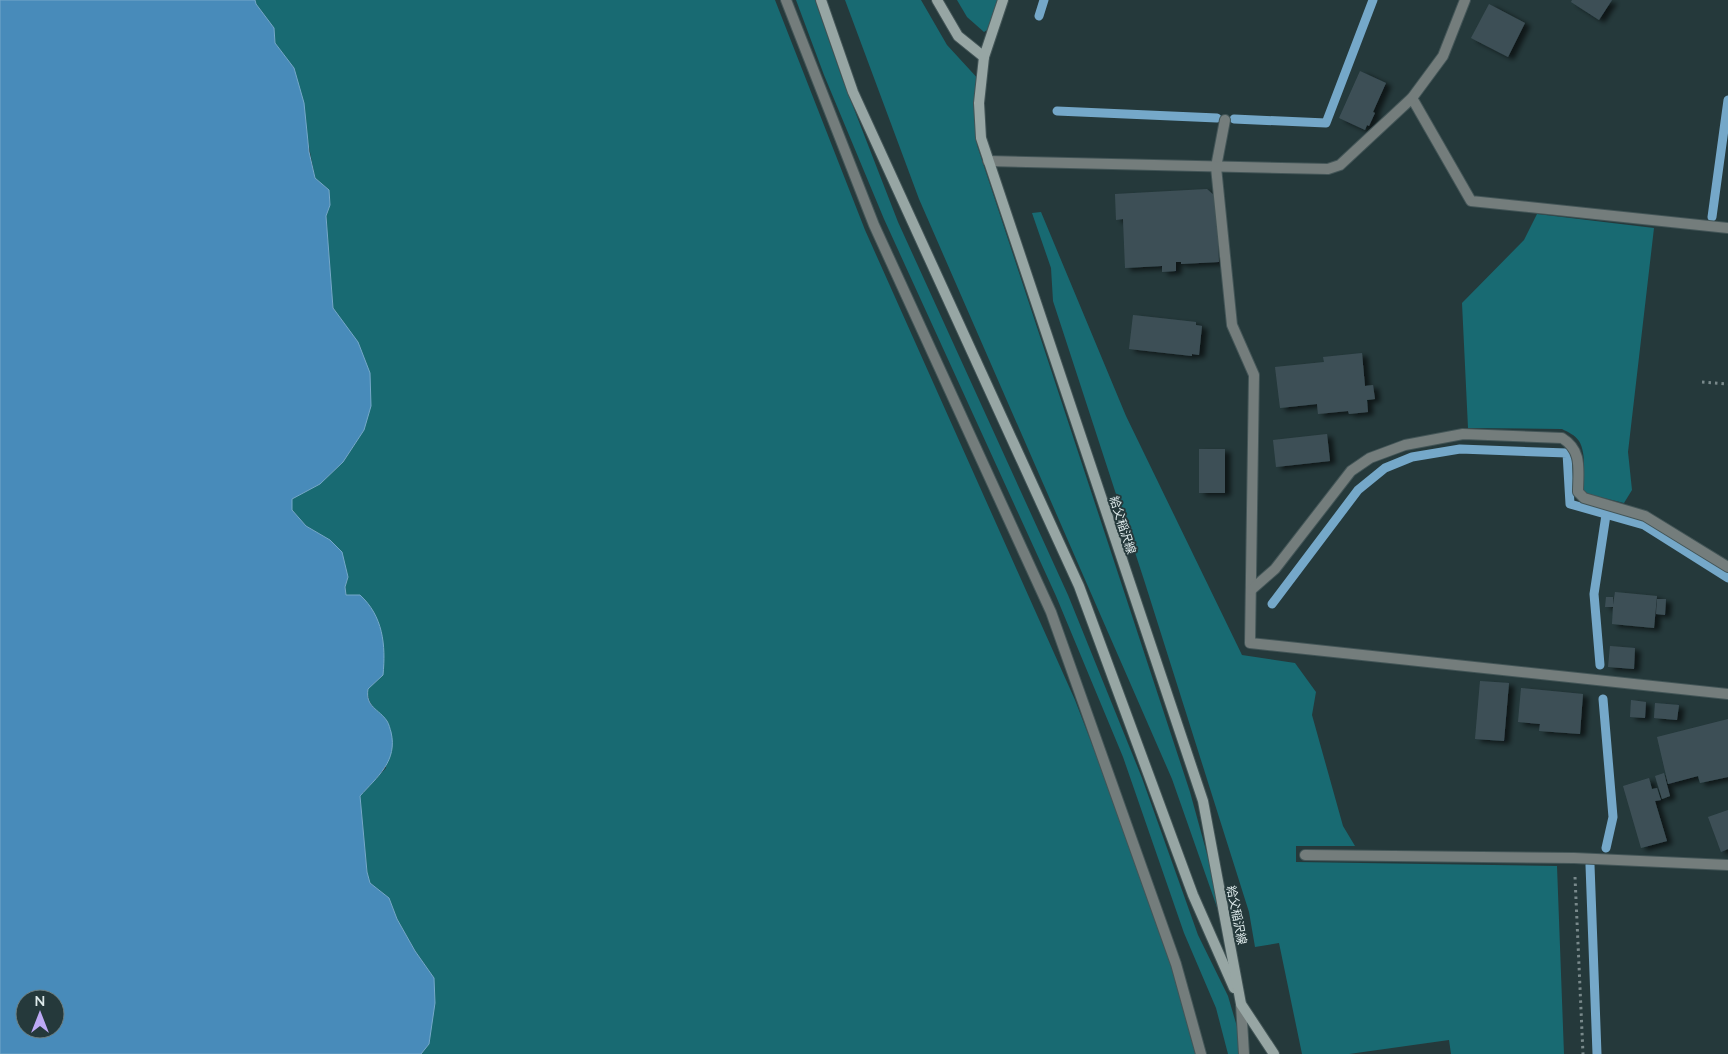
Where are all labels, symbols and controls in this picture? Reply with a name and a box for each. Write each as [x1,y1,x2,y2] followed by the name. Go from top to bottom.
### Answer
[1107,494,1139,556] street label: 給父稲沢線
[1224,884,1250,946] street label: 給父稲沢線
[15,989,65,1039] north arrow
[35,992,45,1009] text: N

